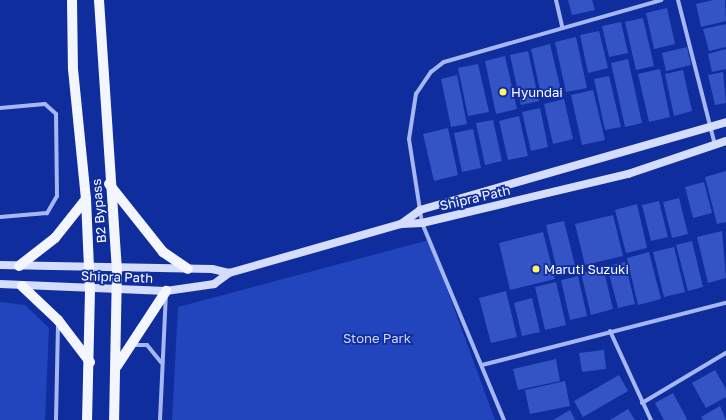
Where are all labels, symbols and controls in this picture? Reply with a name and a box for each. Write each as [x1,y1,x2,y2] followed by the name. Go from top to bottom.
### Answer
[511,84,563,100] place label: Hyundai
[498,87,508,97] marker: Hyundai
[88,178,110,244] street label: B2 Bypass
[438,182,512,214] street label: Shipra Path
[544,261,629,277] place label: Maruti Suzuki
[531,264,541,274] marker: Maruti Suzuki
[81,268,153,286] street label: Shipra Path
[343,330,411,346] park label: Stone Park

